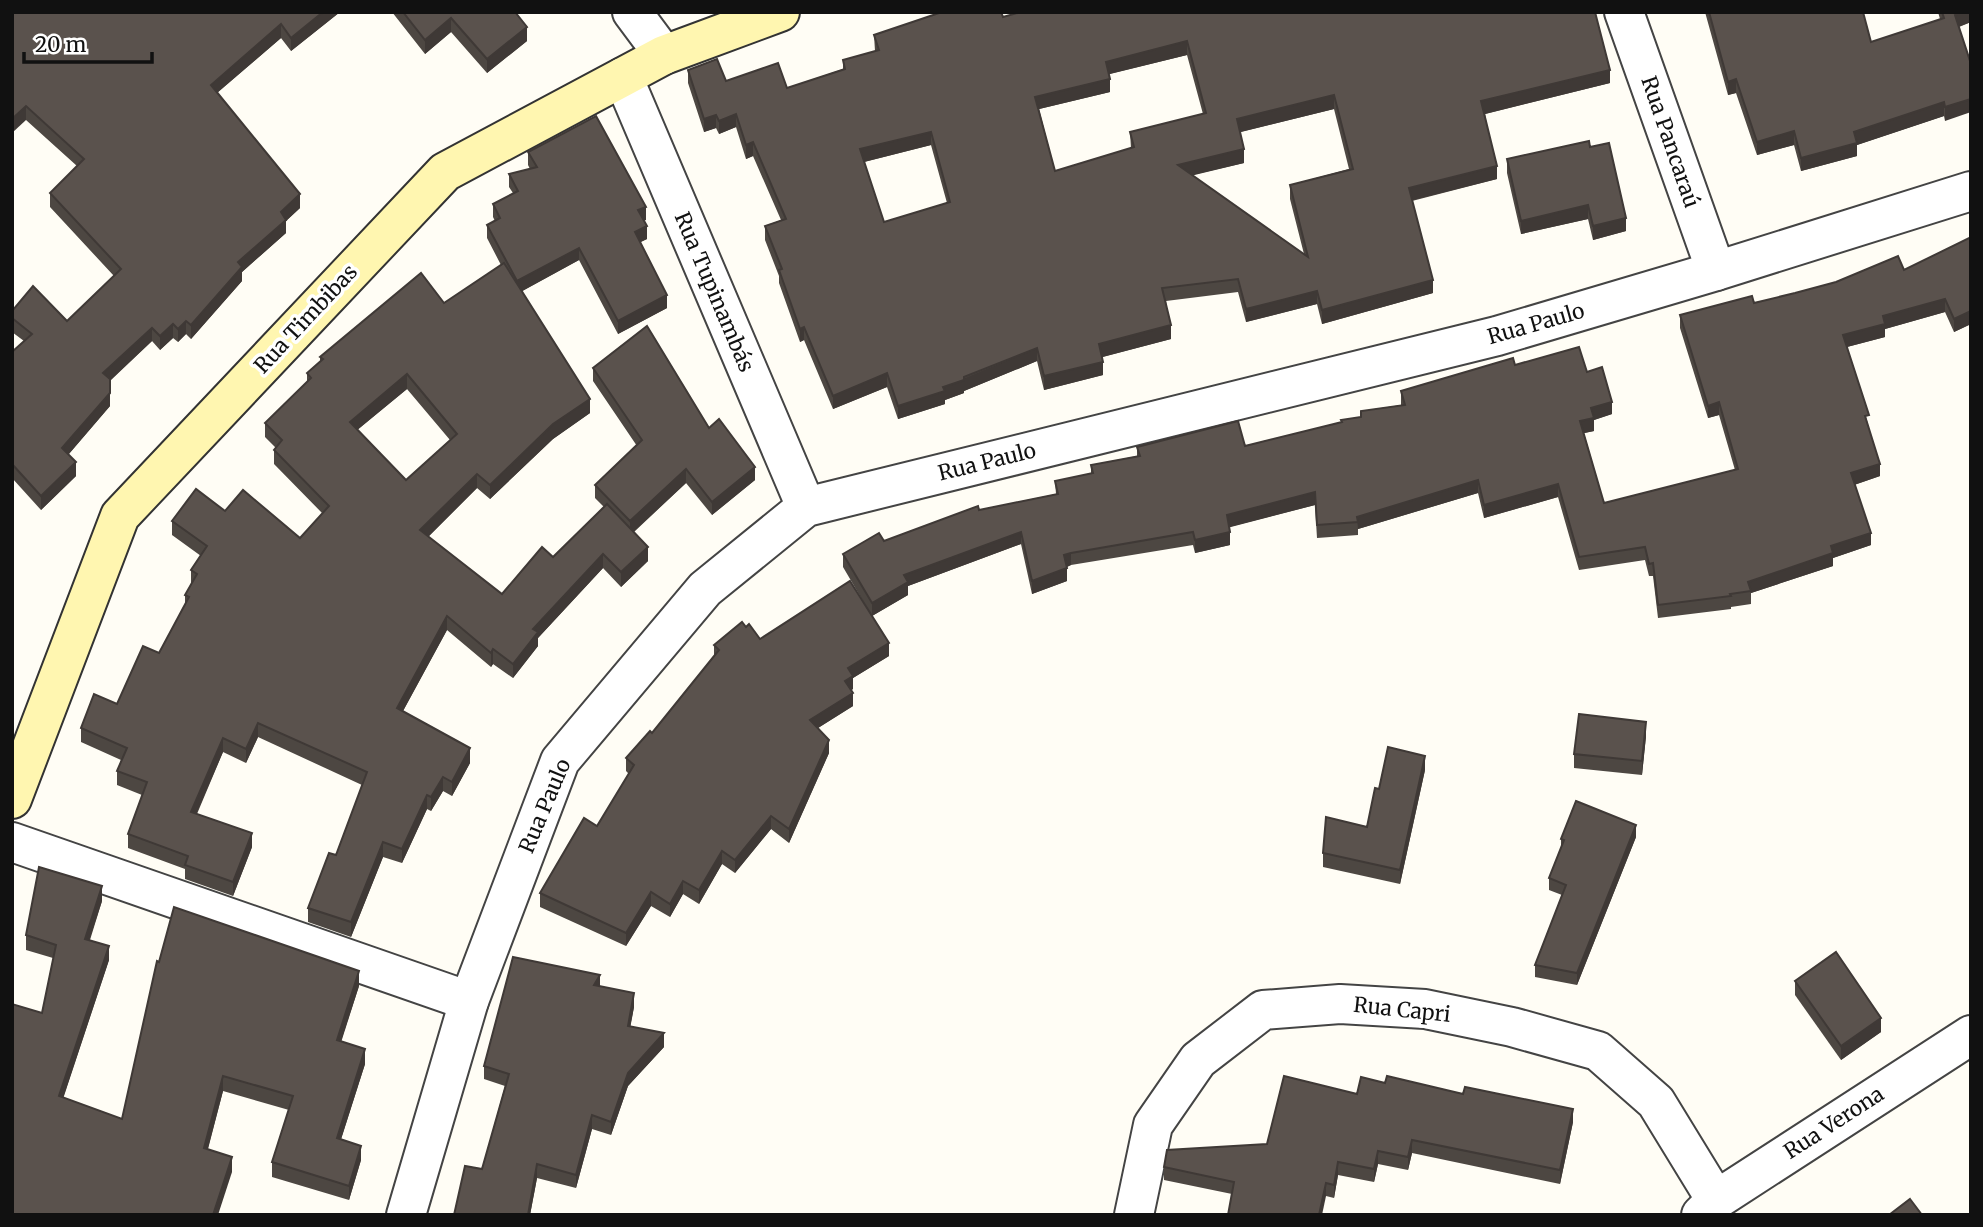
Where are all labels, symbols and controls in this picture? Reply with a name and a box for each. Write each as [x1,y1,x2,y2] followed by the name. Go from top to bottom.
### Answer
[24,21,152,65] scale bar
[35,31,87,58] text: 20 m
[1635,73,1706,211] street label: Rua Pancaraú
[669,208,760,376] street label: Rua Tupinambás
[248,259,363,379] street label: Rua Timbibas
[1484,297,1588,350] street label: Rua Paulo
[935,436,1039,487] street label: Rua Paulo
[513,755,576,857] street label: Rua Paulo
[1352,991,1452,1028] street label: Rua Capri
[1779,1080,1889,1165] street label: Rua Verona

